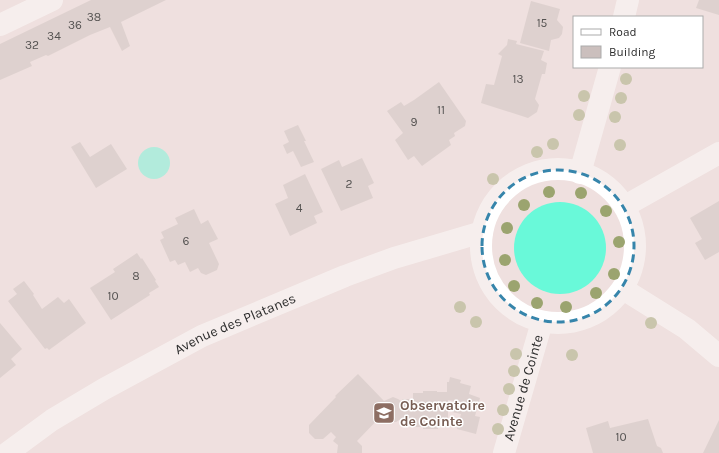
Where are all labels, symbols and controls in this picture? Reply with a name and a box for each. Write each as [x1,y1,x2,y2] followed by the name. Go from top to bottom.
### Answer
[87,10,101,24] house number: 38
[537,16,548,30] house number: 15
[573,16,703,68] legend
[68,18,82,32] house number: 36
[609,25,637,39] text: Road
[47,29,61,43] house number: 34
[25,38,39,52] house number: 32
[609,45,656,59] text: Building
[512,72,524,86] house number: 13
[437,103,445,117] house number: 11
[411,115,418,129] house number: 9
[346,177,353,191] house number: 2
[296,201,303,215] house number: 4
[183,234,190,248] house number: 6
[132,269,140,283] house number: 8
[107,289,119,303] house number: 10
[171,289,298,358] street label: Avenue des Platanes
[500,333,546,443] street label: Avenue de Cointe
[400,397,485,430] place label: Observatoire de Cointe
[371,400,397,426] school or university icon: Observatoire de Cointe
[615,430,627,444] house number: 10

